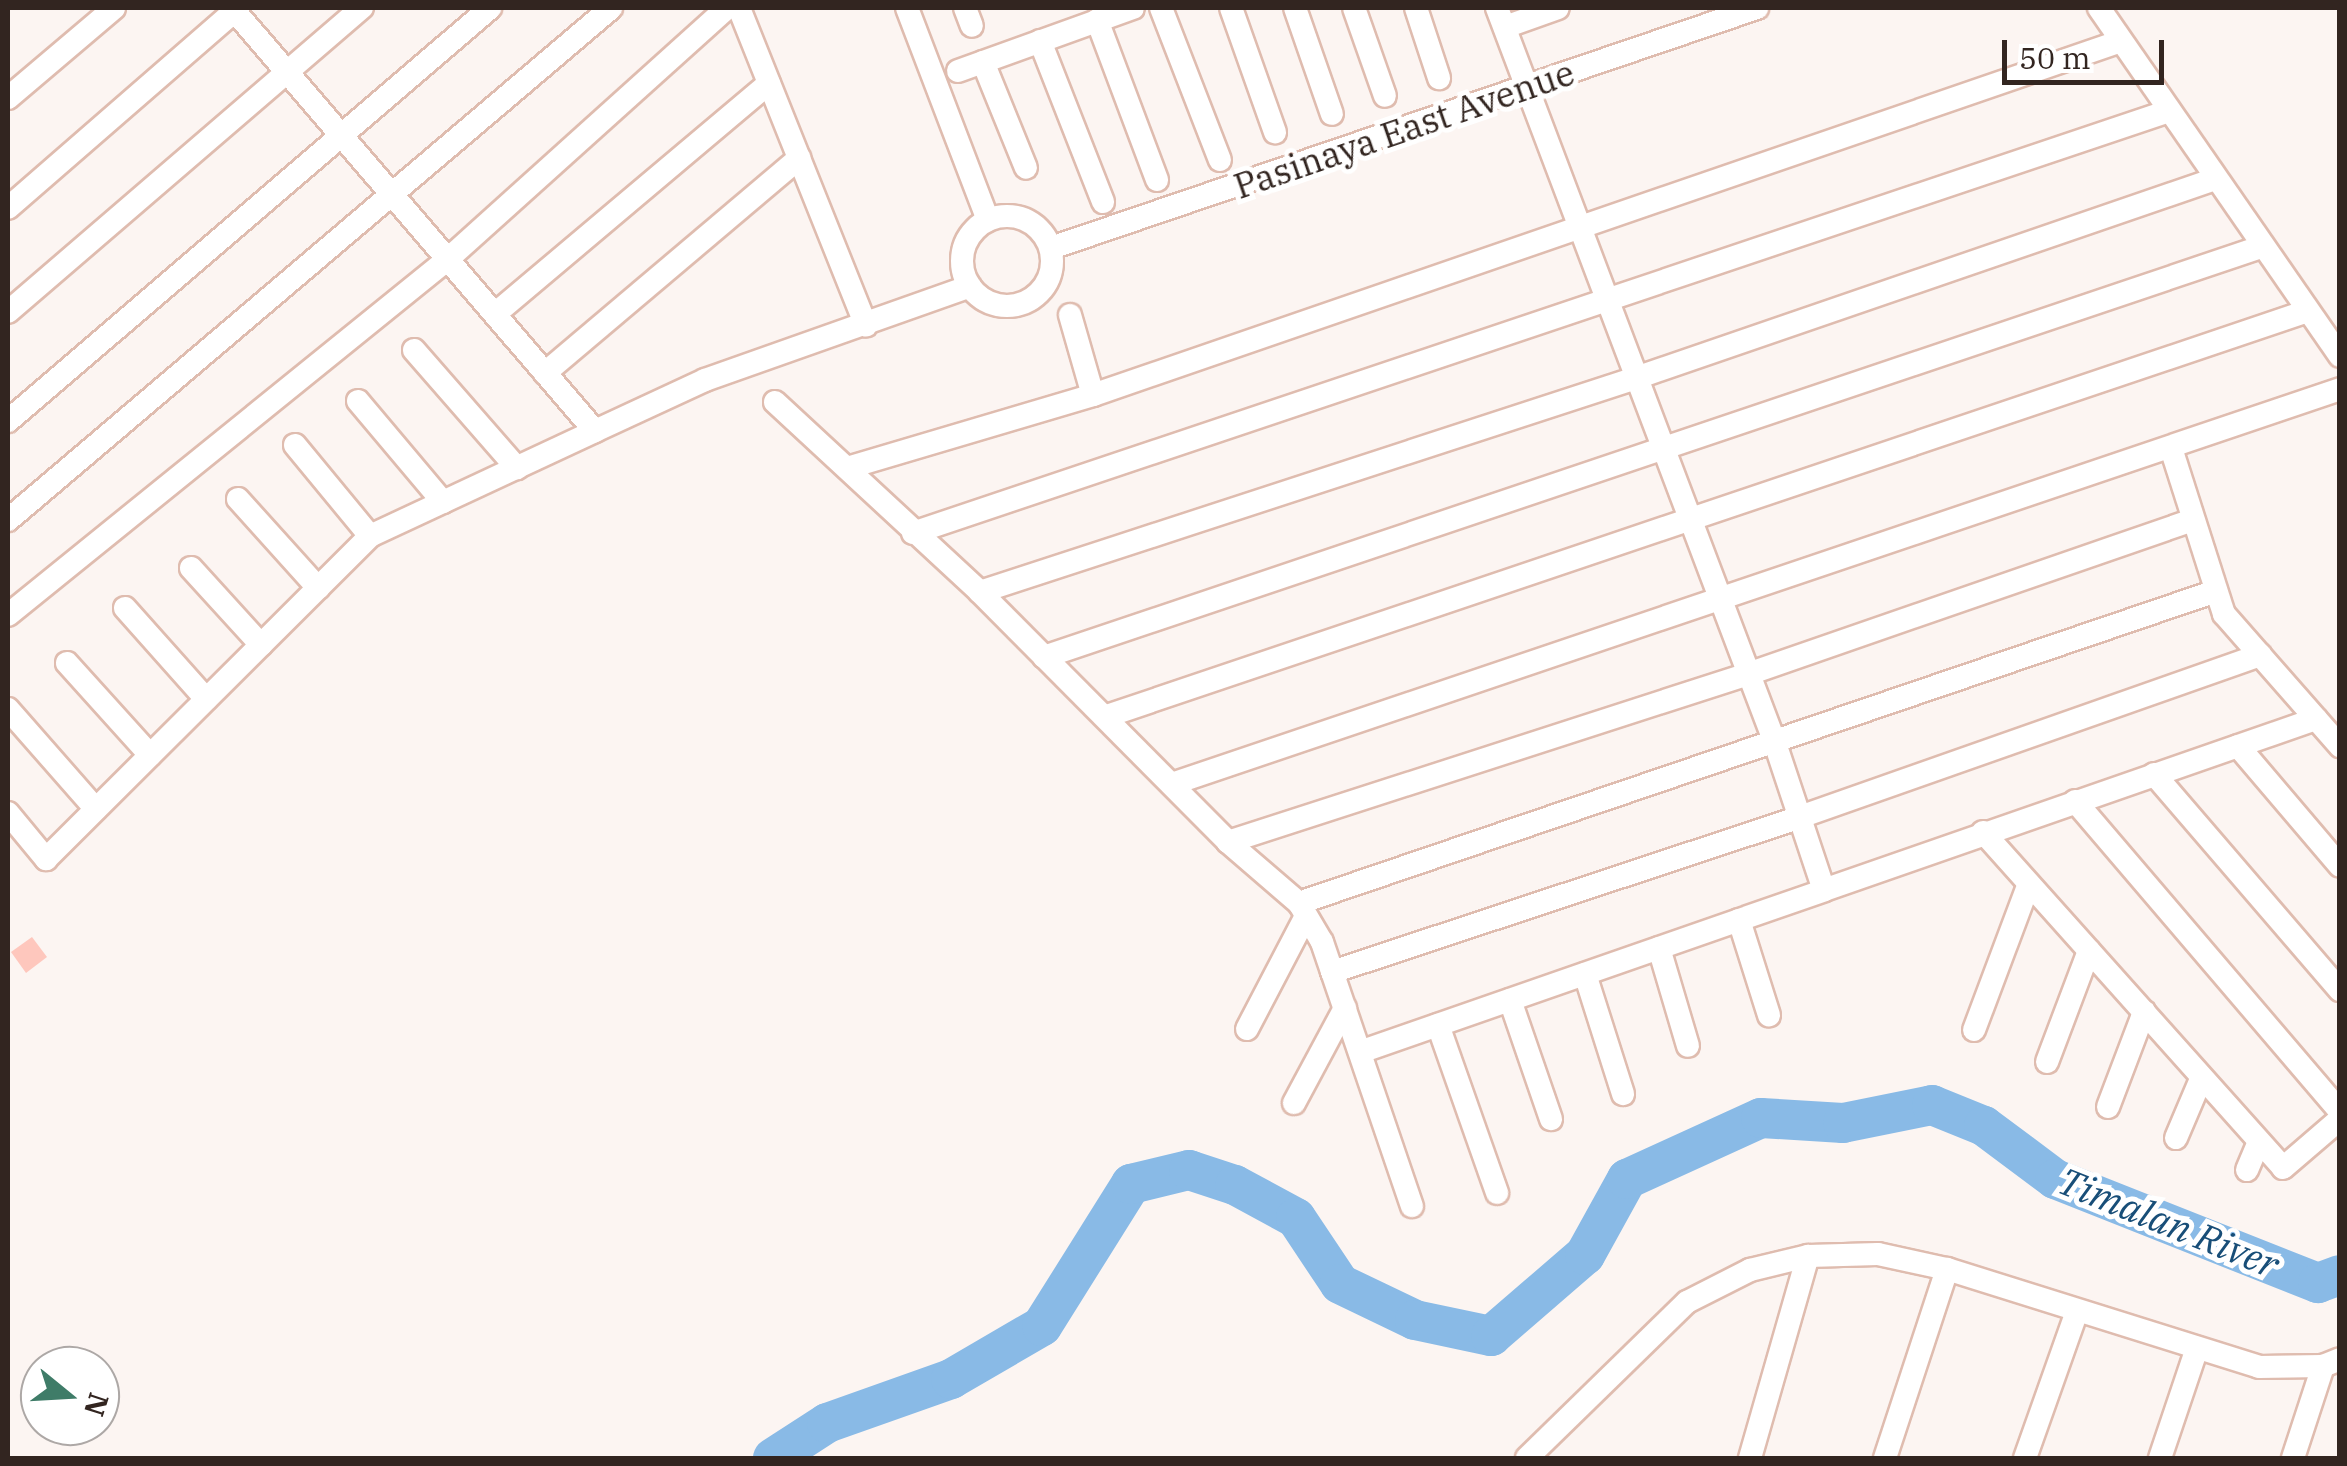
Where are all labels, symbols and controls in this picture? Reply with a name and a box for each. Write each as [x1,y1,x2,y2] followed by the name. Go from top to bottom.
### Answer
[2007,20,2170,82] scale bar
[2019,38,2091,77] text: 50 m
[1228,51,1580,207] street label: Pasinaya East Avenue
[2052,1157,2286,1287] water label: Timalan River
[20,1346,120,1446] north arrow
[76,1389,118,1421] text: N

